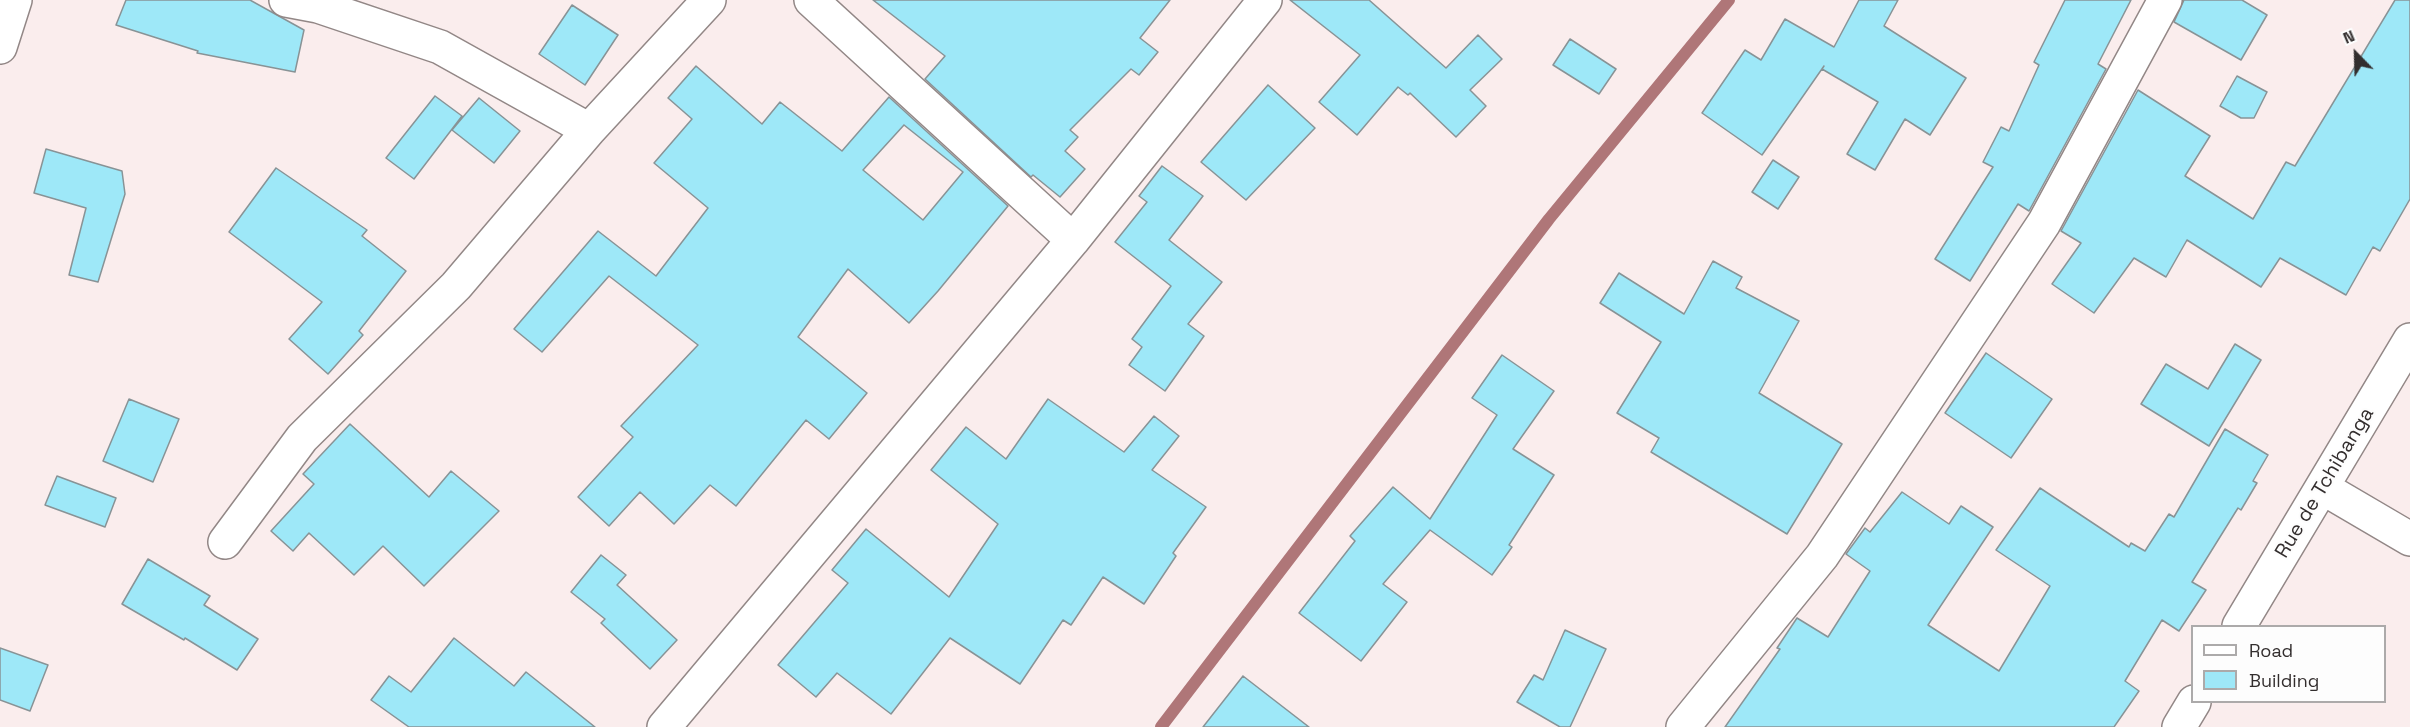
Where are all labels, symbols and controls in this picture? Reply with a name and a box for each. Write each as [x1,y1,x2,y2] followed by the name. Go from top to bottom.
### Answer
[2326,24,2386,84] north arrow
[2340,25,2358,49] text: N
[2271,403,2379,563] street label: Rue de Tchibanga
[2191,625,2386,703] legend
[2249,639,2293,662] text: Road
[2249,669,2319,692] text: Building

